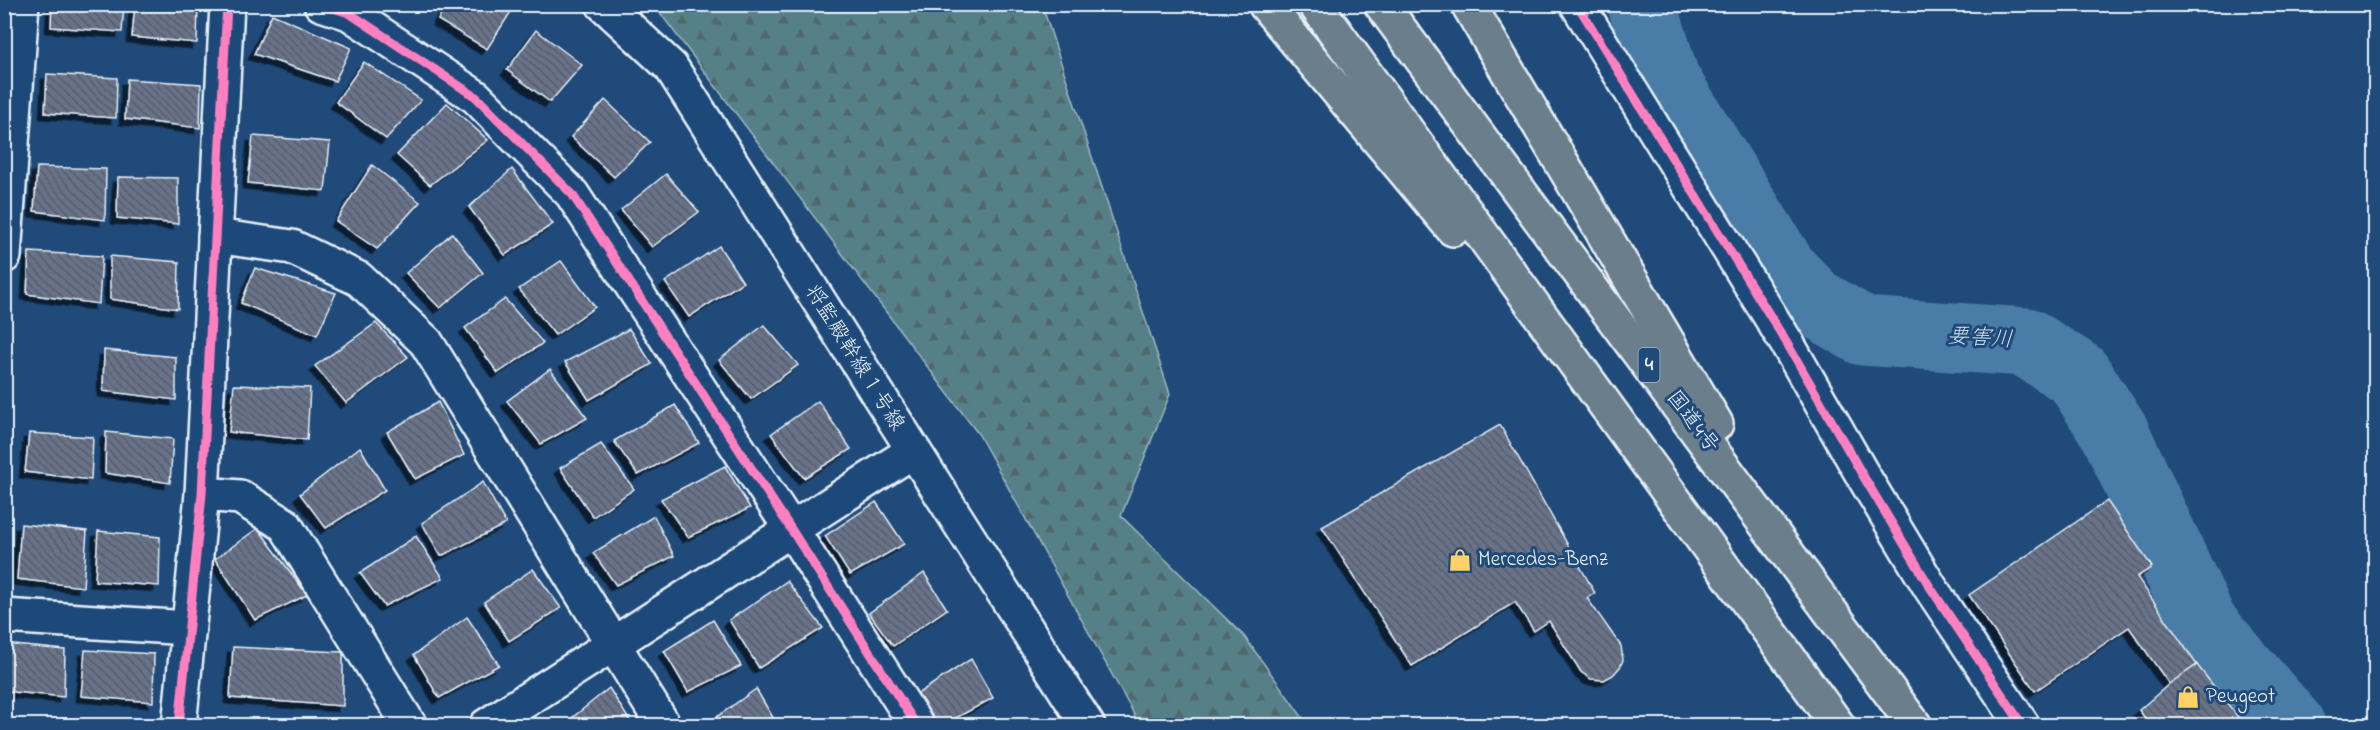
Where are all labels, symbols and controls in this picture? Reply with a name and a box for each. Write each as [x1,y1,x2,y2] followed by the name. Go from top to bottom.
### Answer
[797,279,911,437] street label: 将監殿幹線１号線
[1946,321,2014,357] water label: 要害川
[1638,348,1660,382] road number: 4
[1658,384,1726,460] street label: 国道4号
[1478,545,1608,575] place label: Mercedes-Benz
[1447,547,1473,573] shop icon: Mercedes-Benz
[2206,682,2275,714] place label: Peugeot
[2175,684,2201,710] shop icon: Peugeot

